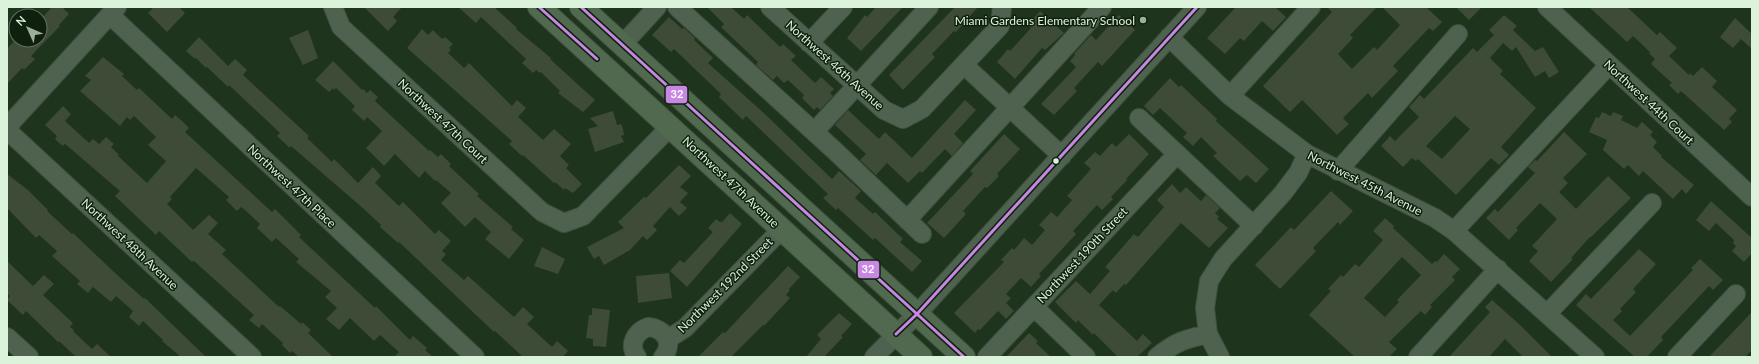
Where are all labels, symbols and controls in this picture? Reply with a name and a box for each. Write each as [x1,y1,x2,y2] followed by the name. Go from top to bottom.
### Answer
[8,8,48,48] north arrow
[13,13,28,28] text: N
[955,13,1135,28] place label: Miami Gardens Elementary School
[1138,15,1148,25] marker: Miami Gardens Elementary School
[783,17,887,113] street label: Northwest 46th Avenue
[1601,56,1698,148] street label: Northwest 44th Court
[395,75,492,167] street label: Northwest 47th Court
[665,85,688,104] line badge: 32
[671,87,683,100] text: 32
[680,133,782,231] street label: Northwest 47th Avenue
[245,141,339,231] street label: Northwest 47th Place
[1305,148,1425,218] street label: Northwest 45th Avenue
[1051,156,1061,166] unlabelled marker
[79,195,181,293] street label: Northwest 48th Avenue
[1034,203,1131,306] street label: Northwest 190th Street
[674,234,776,336] street label: Northwest 192nd Street
[857,260,880,279] line badge: 32
[862,262,874,275] text: 32

